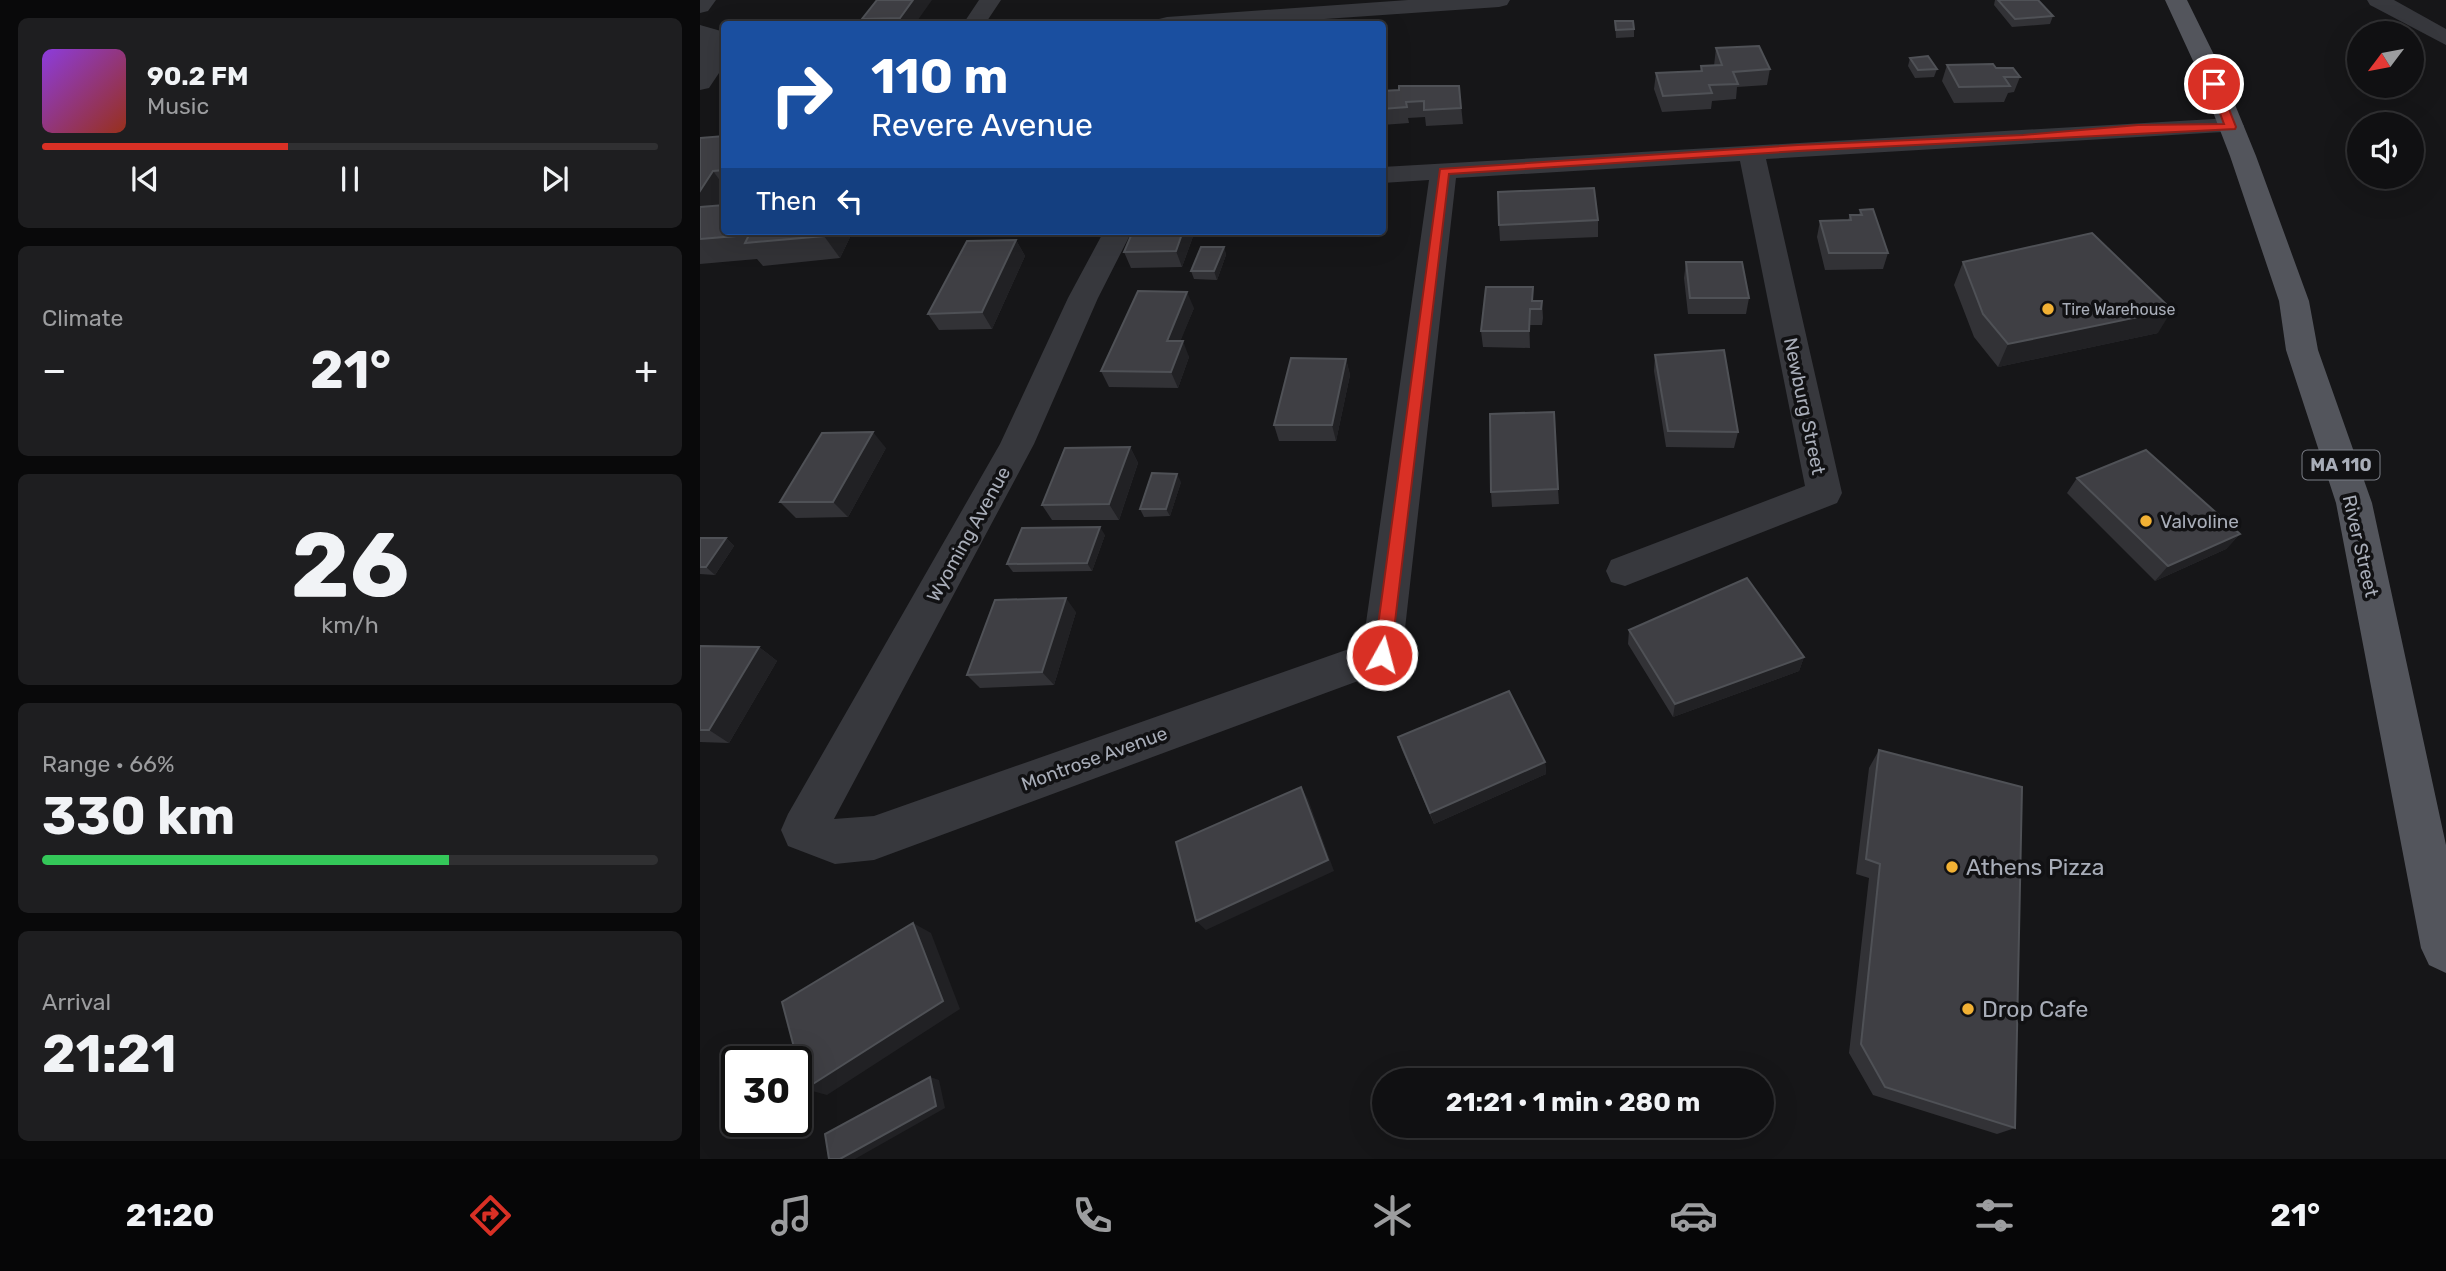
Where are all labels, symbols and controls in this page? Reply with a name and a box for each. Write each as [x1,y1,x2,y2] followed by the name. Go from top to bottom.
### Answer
[2347,21,2424,98] north arrow
[2347,21,2424,189] map controls
[871,47,1008,105] text: 110 m
[756,49,847,140] icon: right
[2184,54,2244,114] pin
[147,61,249,92] text: 90.2 FM
[2195,65,2233,103] icon: arrive
[147,92,209,120] text: Music
[871,106,1093,144] text: Revere Avenue
[2347,112,2424,189] button: sound
[126,160,164,198] icon: previous
[331,160,369,198] icon: pause
[536,160,574,198] icon: next
[831,182,869,220] icon: left
[756,186,817,217] text: Then
[2062,300,2176,319] place label: Tire Warehouse
[2040,301,2056,317] marker: Tire Warehouse
[42,304,123,332] text: Climate
[1779,335,1830,477] street label: Newburg Street
[310,339,391,401] text: 21°
[42,347,67,393] text: −
[634,347,658,393] text: +
[2302,450,2380,480] road number: MA 110
[922,462,1015,606] street label: Wyoming Avenue
[2338,493,2384,600] street label: River Street
[2160,510,2239,533] place label: Valvoline
[291,511,409,619] text: 26
[2138,513,2154,529] marker: Valvoline
[321,611,379,639] text: km/h
[1345,618,1419,692] position arrow
[1018,721,1170,796] street label: Montrose Avenue
[42,750,174,778] text: Range · 66%
[42,785,235,847] text: 330 km
[1966,853,2104,881] place label: Athens Pizza
[1944,859,1960,875] marker: Athens Pizza
[42,988,111,1016] text: Arrival
[1982,995,2088,1023] place label: Drop Cafe
[1960,1001,1976,1017] marker: Drop Cafe
[42,1023,176,1085] text: 21:21
[721,1046,812,1137] speed limit sign: 30
[1446,1087,1700,1118] text: 21:21 · 1 min · 280 m
[466,1191,515,1240] icon: directions
[767,1191,816,1240] icon: music
[1068,1191,1117,1240] icon: phone
[1368,1191,1417,1240] icon: climate
[1669,1191,1718,1240] icon: car
[1970,1191,2019,1240] icon: filters
[126,1196,214,1234] text: 21:20
[2270,1196,2320,1234] text: 21°

